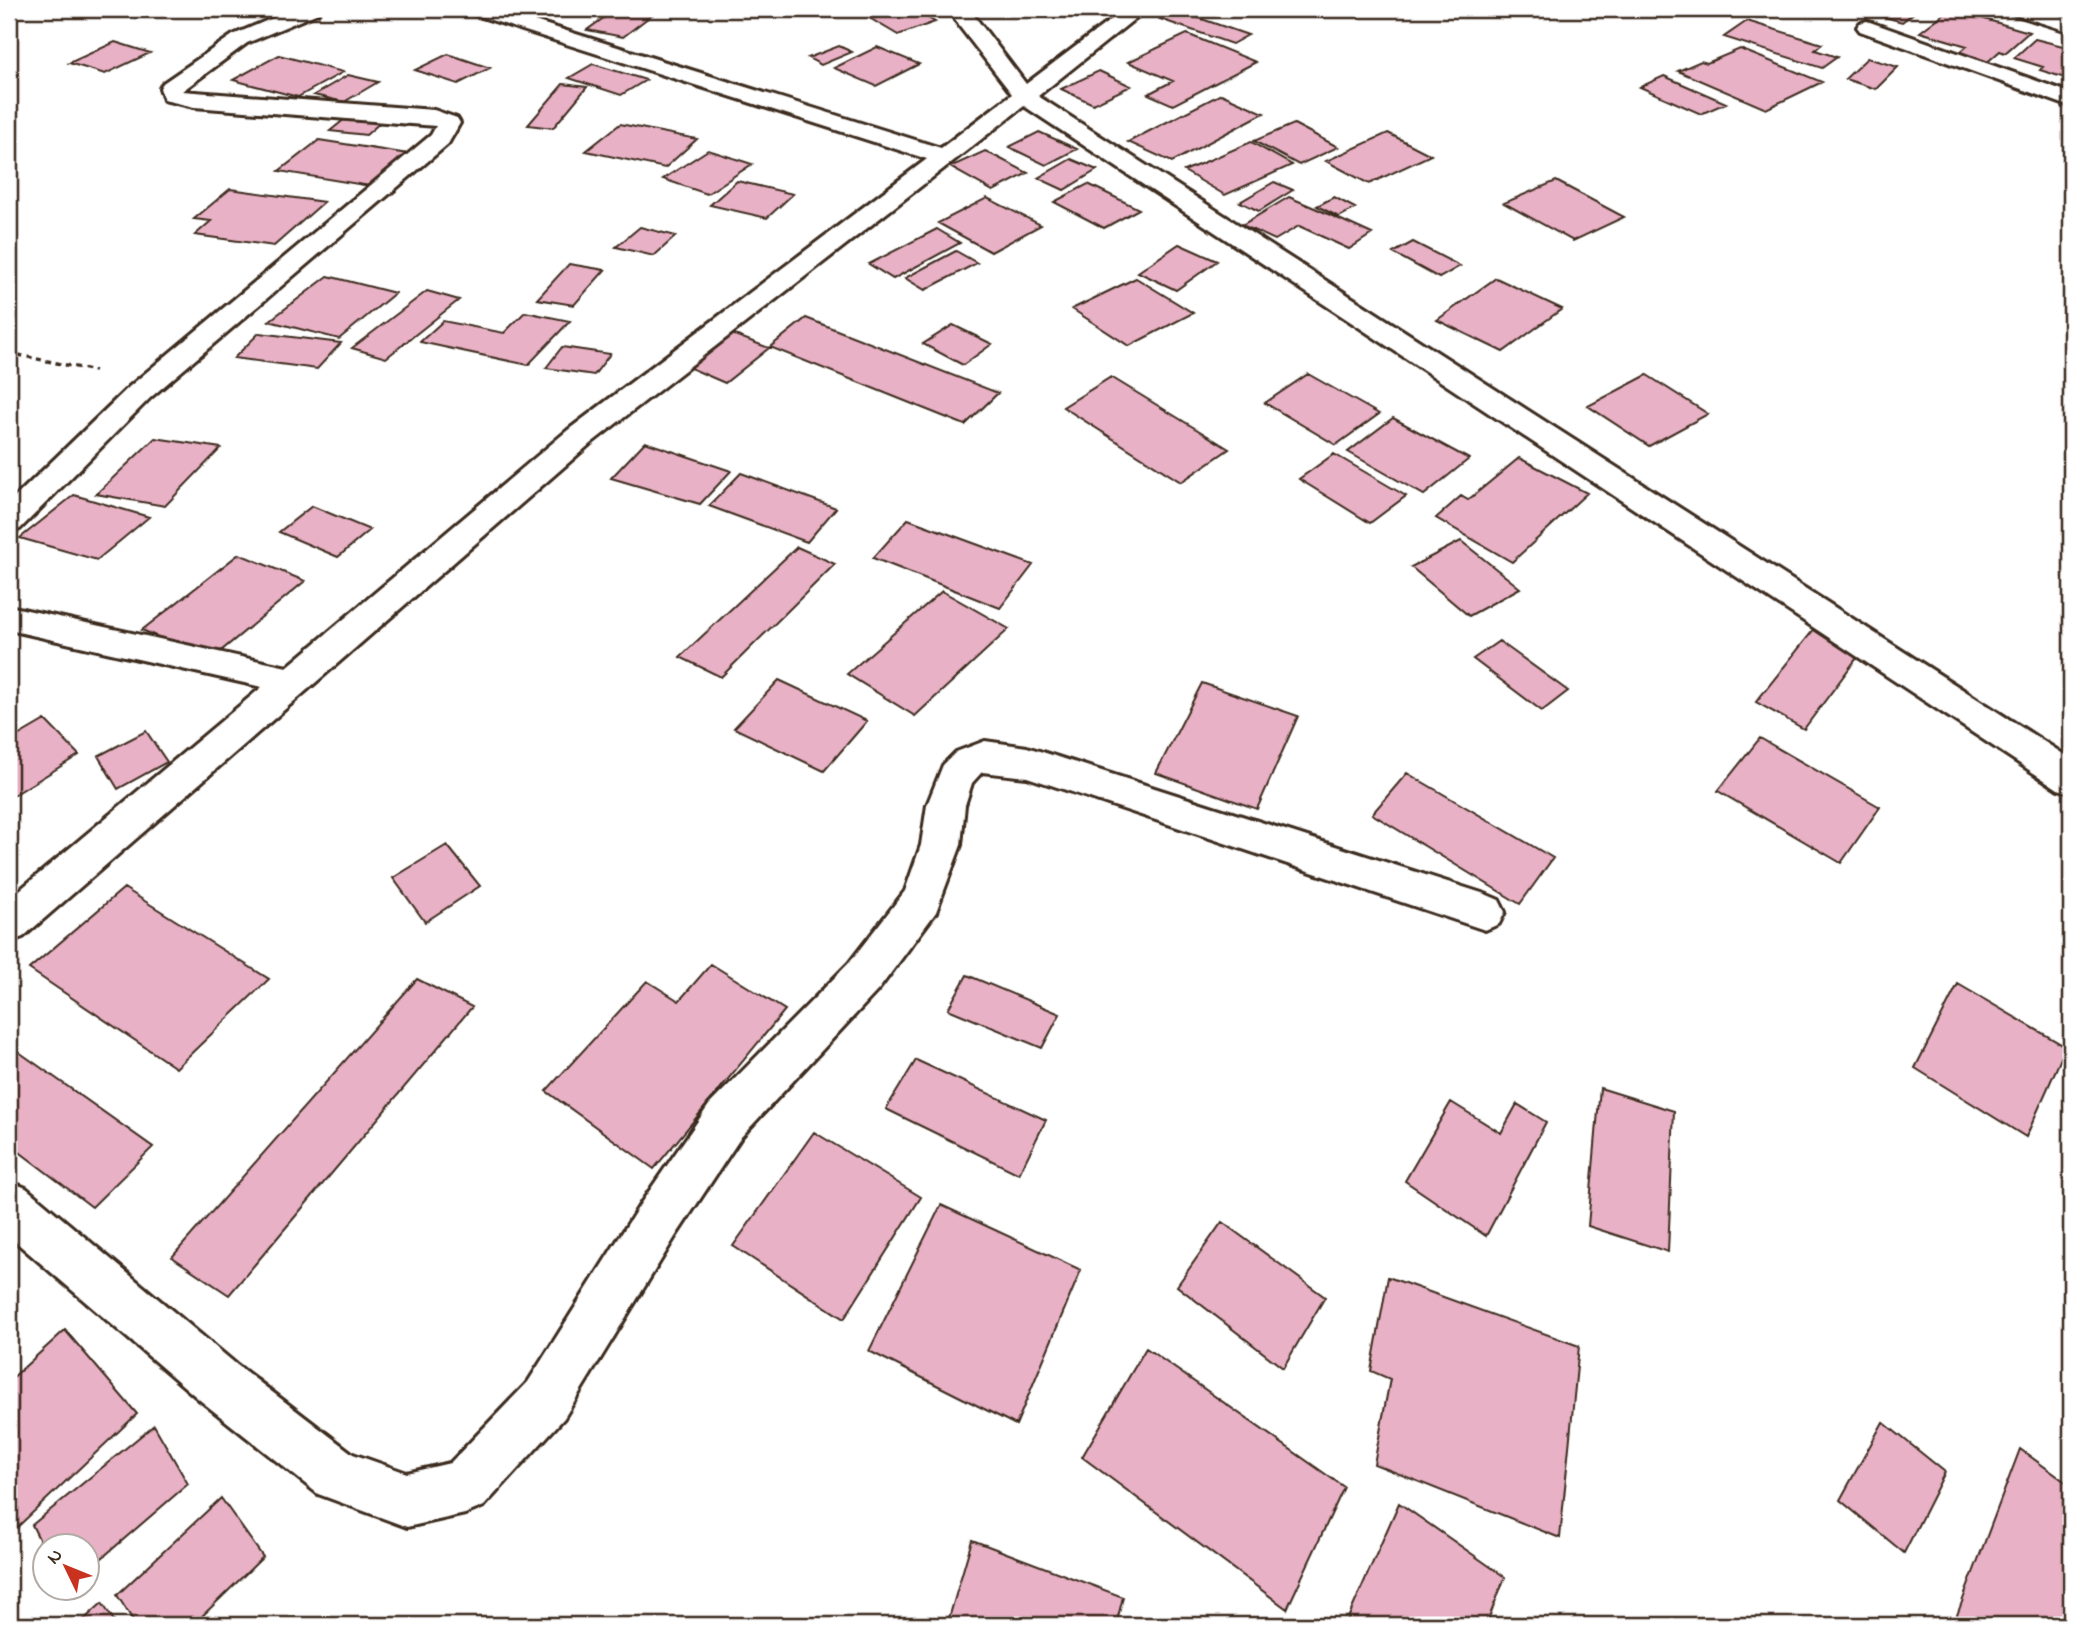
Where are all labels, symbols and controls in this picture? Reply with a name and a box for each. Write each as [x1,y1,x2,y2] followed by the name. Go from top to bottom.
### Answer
[32,1532,102,1602] north arrow
[41,1543,70,1571] text: N

